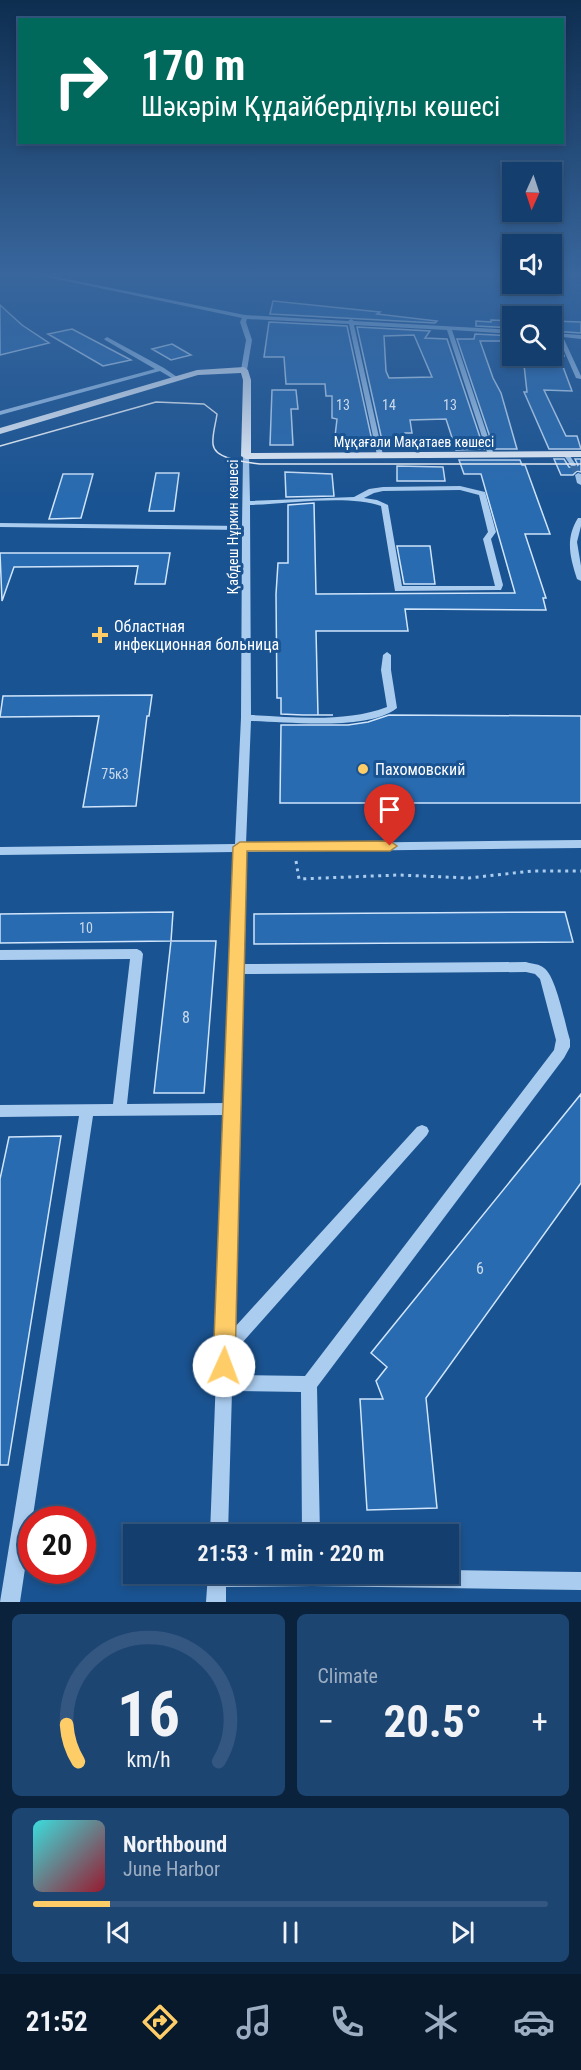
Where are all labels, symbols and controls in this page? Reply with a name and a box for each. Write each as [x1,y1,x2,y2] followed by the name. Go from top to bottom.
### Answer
[141,41,246,90] text: 170 m
[42,42,120,120] icon: right
[141,91,500,123] text: Шәкәрім Құдайбердіұлы көшесі
[502,162,562,222] north arrow
[502,162,562,366] map controls
[502,234,562,294] button: sound
[502,306,562,366] button: search
[336,397,350,413] house number: 13
[382,397,396,413] house number: 14
[443,397,457,413] house number: 13
[334,434,494,450] street label: Мұқағали Мақатаев көшесі
[225,460,241,594] street label: Қабдеш Нұркин көшесі
[114,617,279,654] place label: Областная инфекционная больница
[91,626,109,644] marker: Областная инфекционная больница
[375,760,465,779] place label: Пахомовский
[356,762,370,776] marker: Пахомовский
[101,766,129,782] house number: 75к3
[364,784,415,846] pin
[373,793,406,826] icon: arrive
[79,920,93,936] house number: 10
[182,1008,190,1027] house number: 8
[476,1259,484,1278] house number: 6
[192,1334,256,1398] position arrow
[18,1506,96,1584] speed limit sign: 20
[198,1541,384,1566] text: 21:53 · 1 min · 220 m
[318,1664,378,1688] text: Climate
[117,1678,180,1751] text: 16
[383,1695,482,1748] text: 20.5°
[318,1702,334,1741] text: −
[532,1702,548,1741] text: +
[126,1747,170,1772] text: km/h
[123,1832,227,1857] text: Northbound
[123,1857,220,1881] text: June Harbor
[102,1916,135,1949] icon: previous
[274,1916,307,1949] icon: pause
[446,1916,479,1949] icon: next
[139,2001,181,2043] icon: directions
[233,2001,275,2043] icon: music
[326,2001,368,2043] icon: phone
[420,2001,462,2043] icon: climate
[513,2001,555,2043] icon: car
[26,2006,88,2038] text: 21:52

